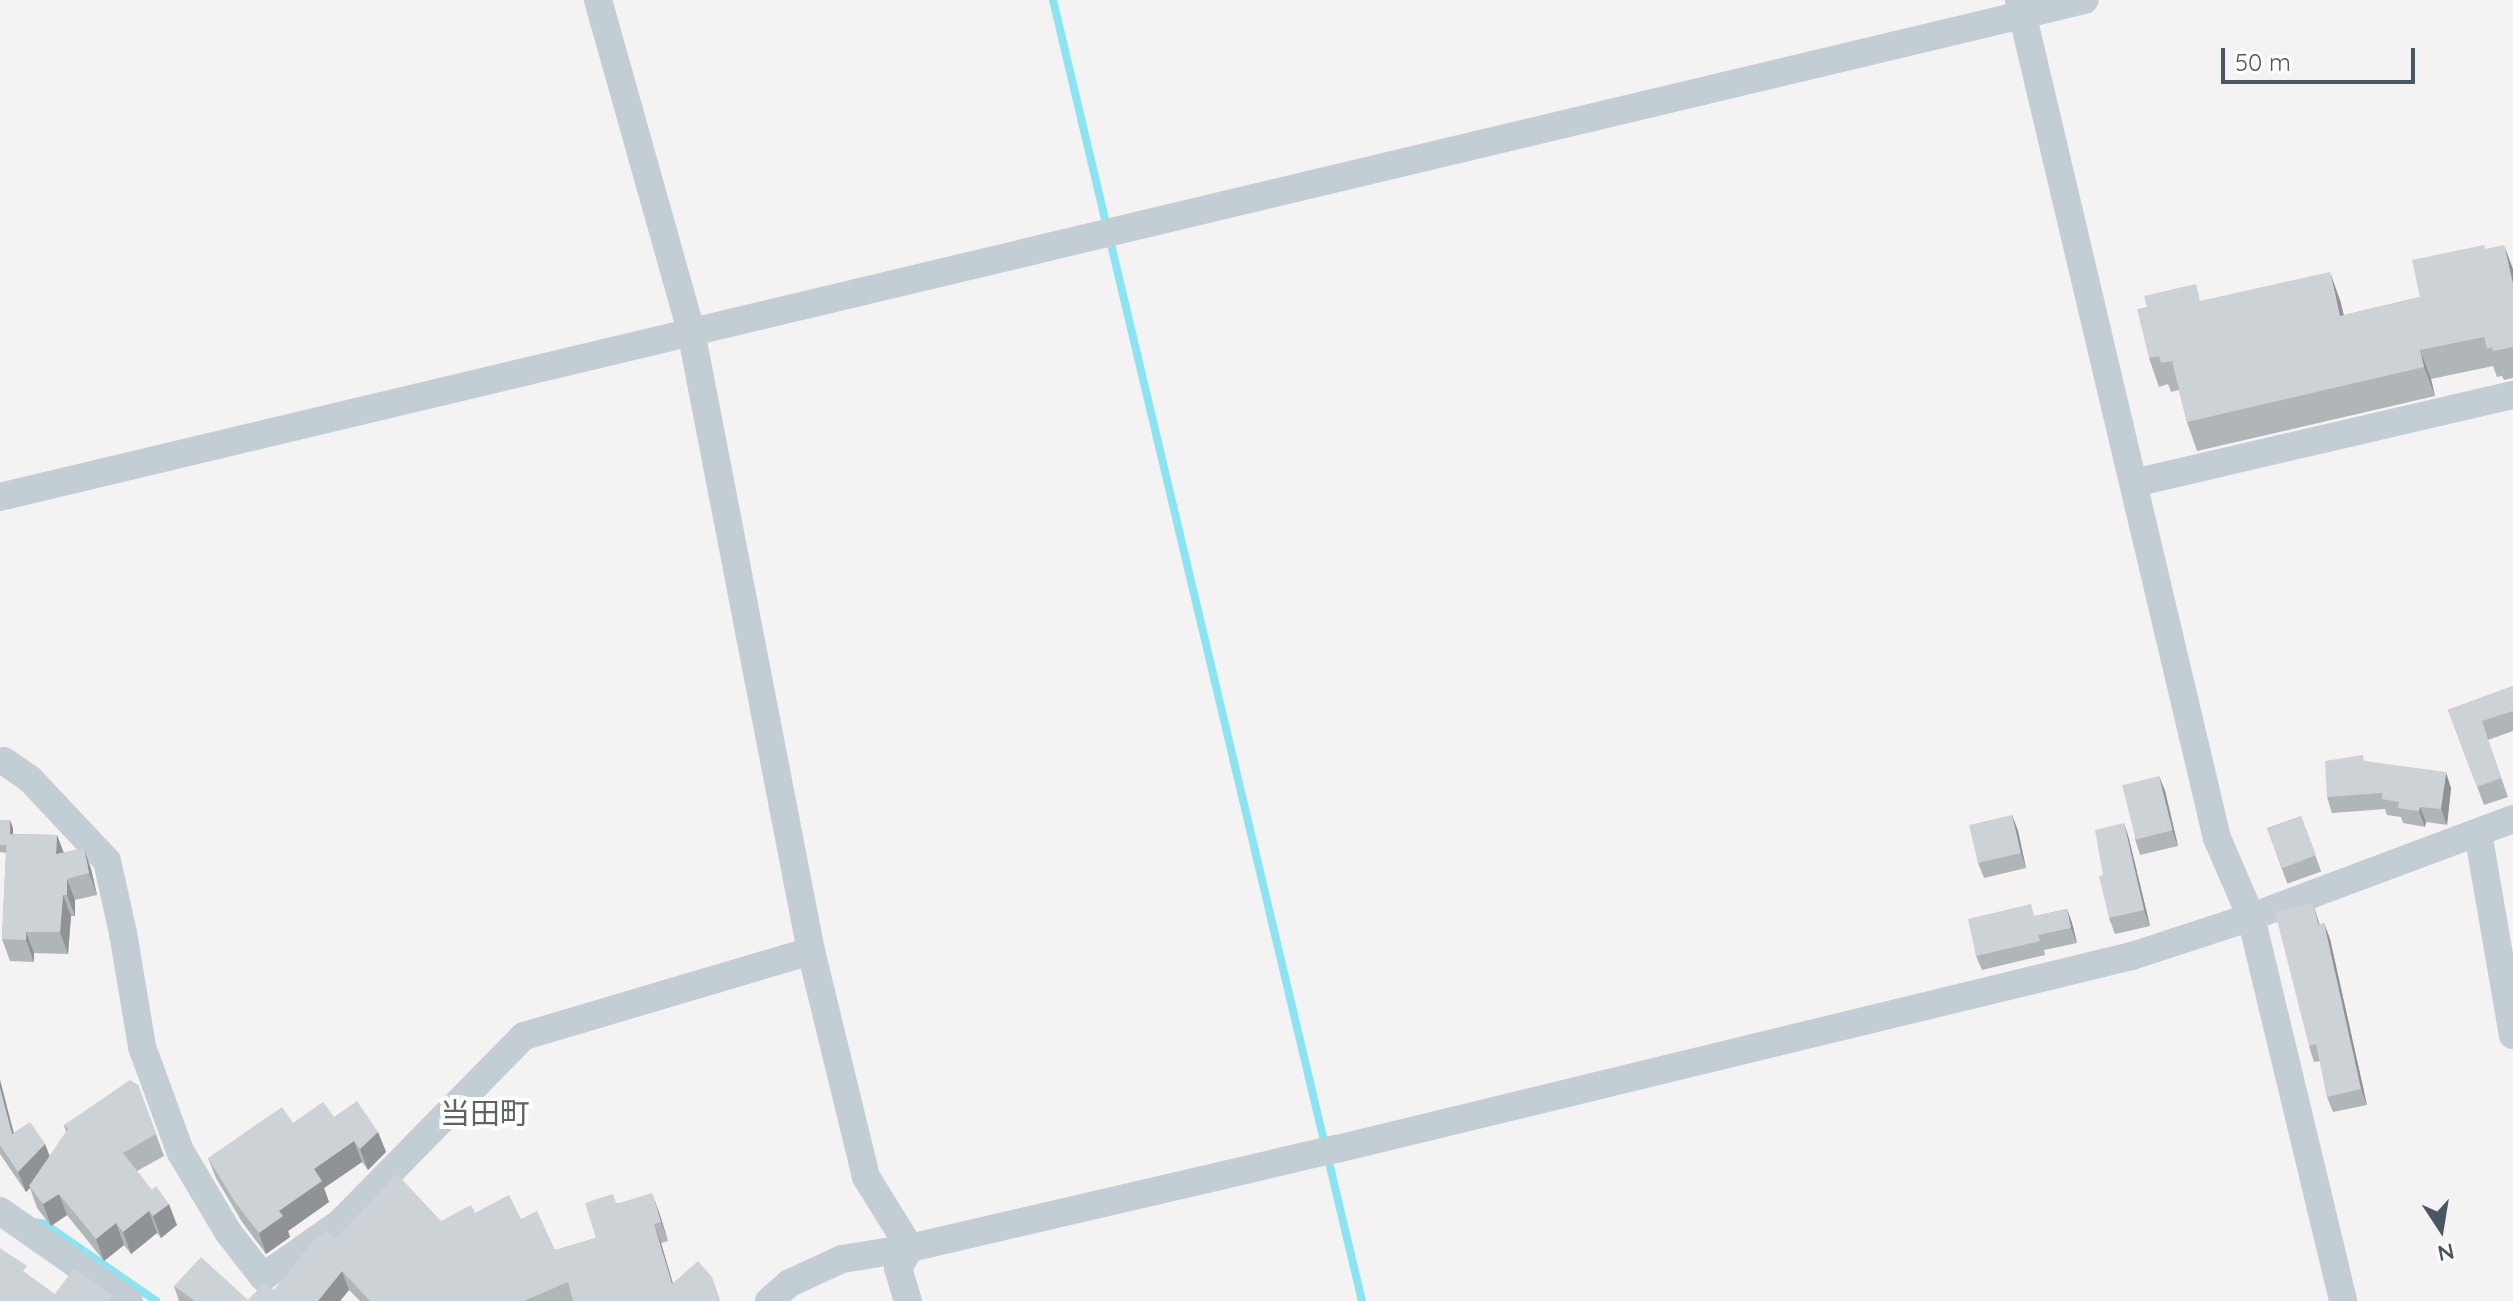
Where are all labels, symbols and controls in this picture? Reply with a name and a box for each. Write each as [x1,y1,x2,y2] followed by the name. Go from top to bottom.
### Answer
[2225,32,2419,82] scale bar
[2235,47,2291,77] text: 50 m
[440,1095,530,1131] district label: 当田町
[2401,1189,2481,1269] north arrow
[2435,1237,2457,1268] text: N

